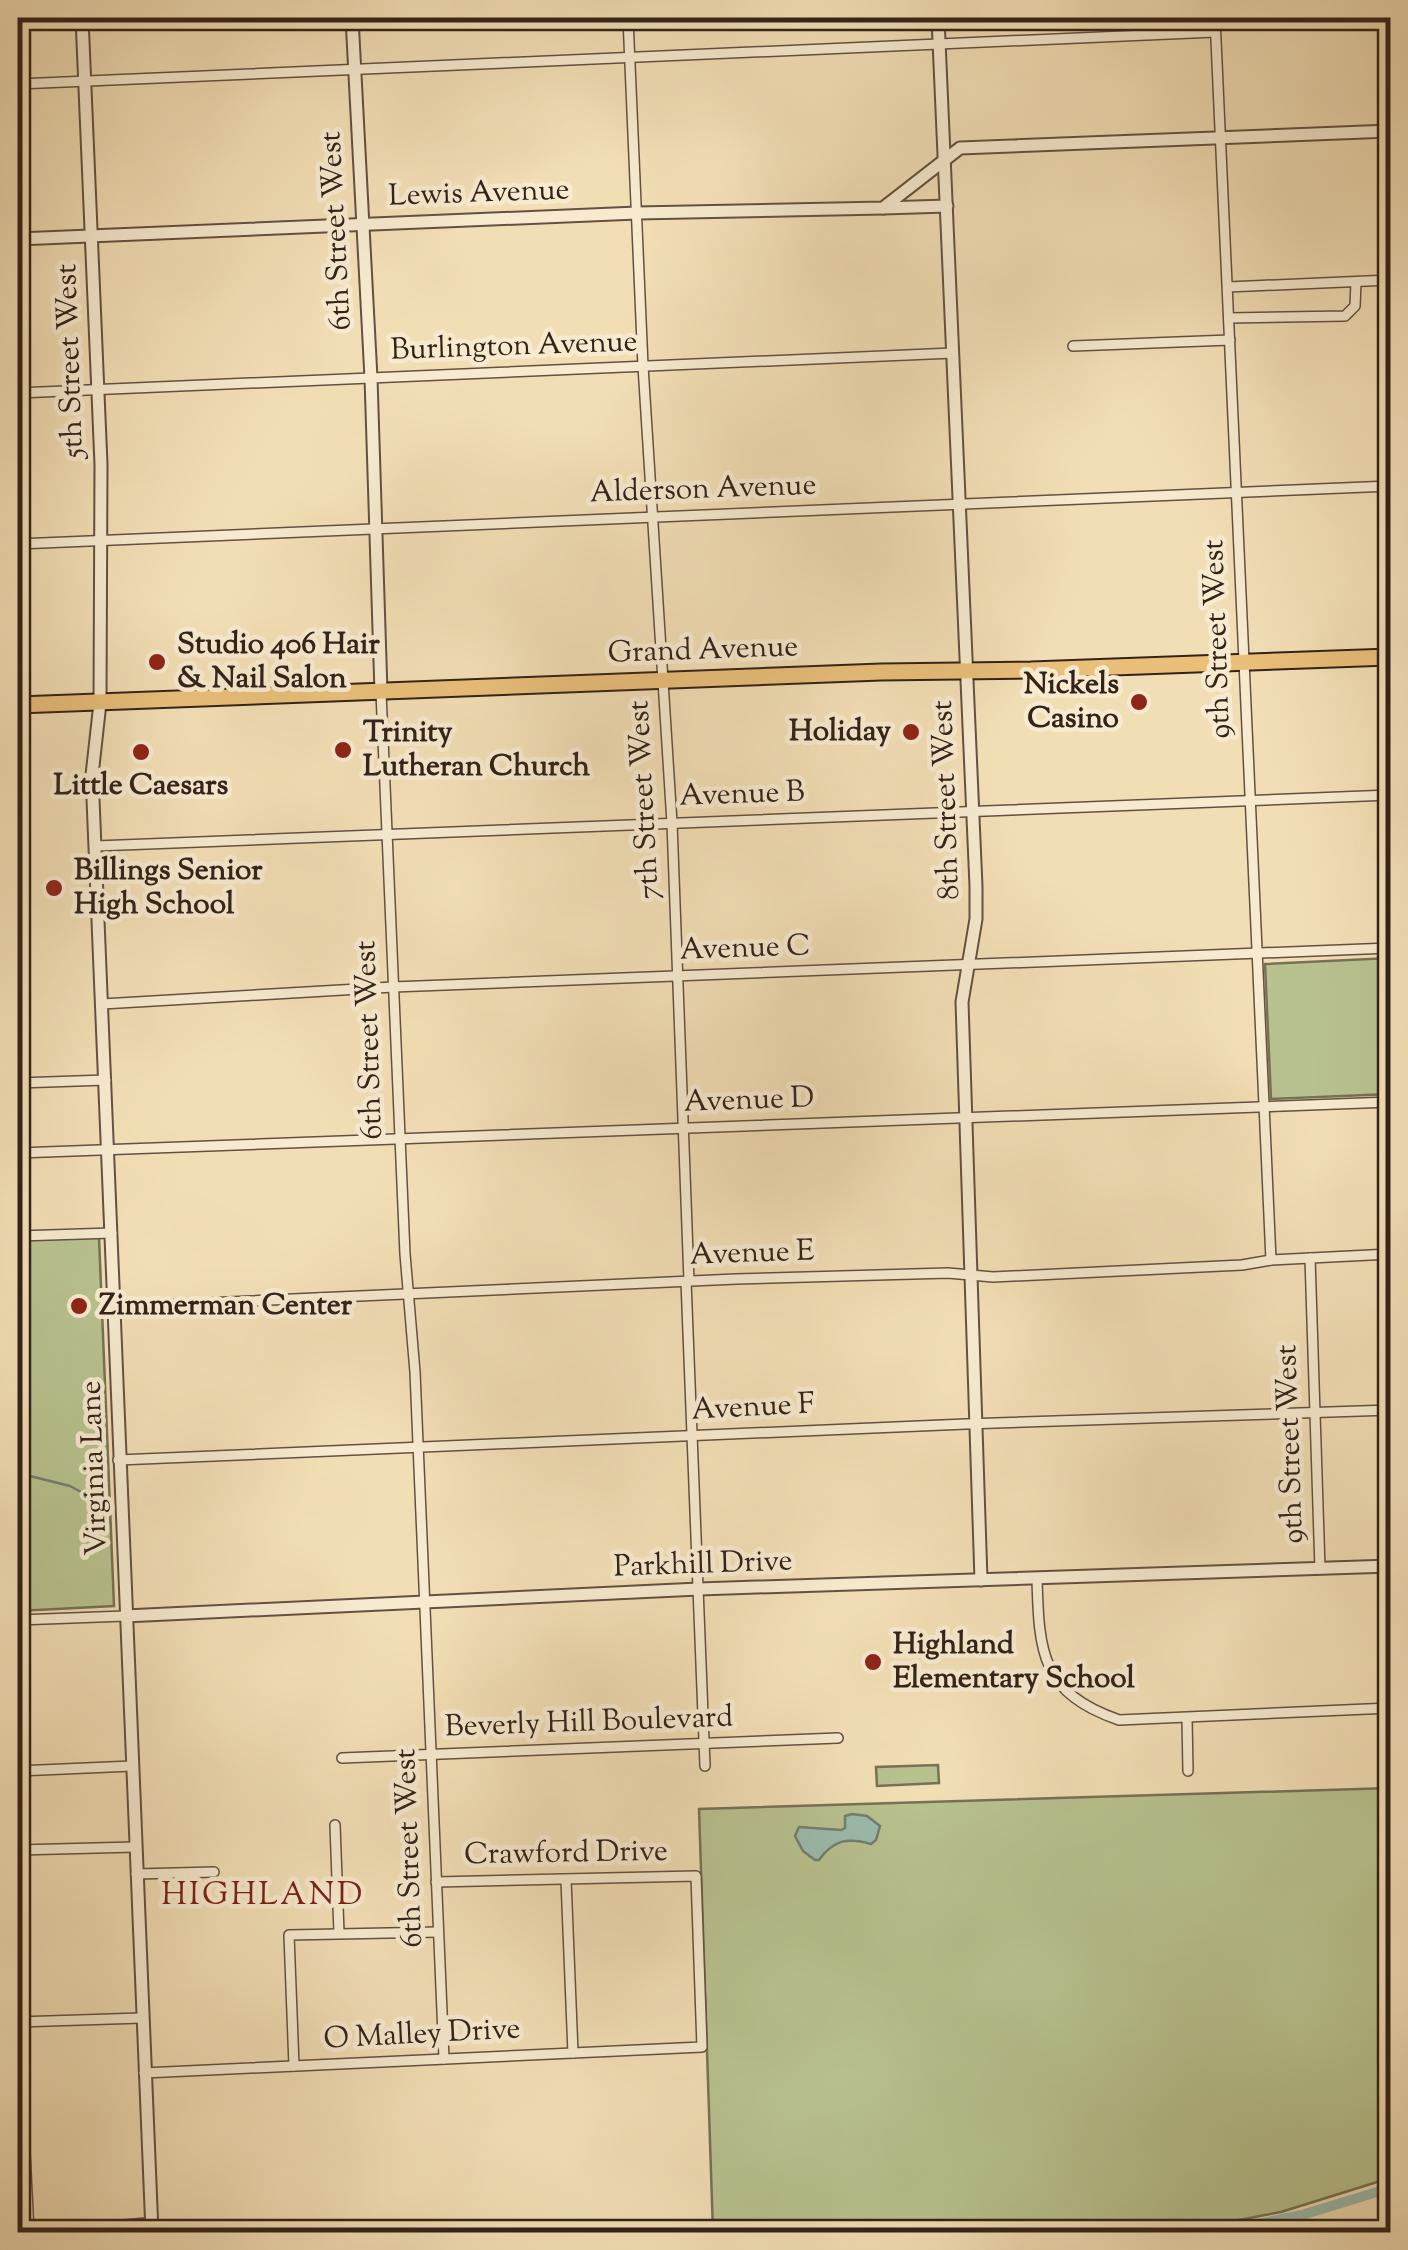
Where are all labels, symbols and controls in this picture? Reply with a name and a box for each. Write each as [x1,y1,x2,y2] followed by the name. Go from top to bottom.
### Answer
[310,130,364,332] street label: 6th Street West
[388,169,570,219] street label: Lewis Avenue
[46,263,96,461] street label: 5th Street West
[390,321,638,373] street label: Burlington Avenue
[589,465,817,515] street label: Alderson Avenue
[1193,539,1243,739] street label: 9th Street West
[177,624,380,701] place label: Studio 406 Hair & Nail Salon
[607,626,799,676] street label: Grand Avenue
[146,651,168,673] marker: Studio 406 Hair & Nail Salon
[1024,664,1119,741] place label: Nickels Casino
[1128,691,1150,713] marker: Nickels Casino
[618,699,672,901] street label: 7th Street West
[922,700,972,900] street label: 8th Street West
[789,711,891,754] place label: Holiday
[363,712,591,789] place label: Trinity Lutheran Church
[900,721,922,743] marker: Holiday
[332,739,354,761] marker: Trinity Lutheran Church
[130,741,152,763] marker: Little Caesars
[54,765,229,808] place label: Little Caesars
[679,771,806,819] street label: Avenue B
[74,850,263,927] place label: Billings Senior High School
[43,877,65,899] marker: Billings Senior High School
[679,925,811,973] street label: Avenue C
[345,940,395,1140] street label: 6th Street West
[683,1077,815,1125] street label: Avenue D
[689,1230,815,1278] street label: Avenue E
[99,1285,353,1328] place label: Zimmerman Center
[68,1295,90,1317] marker: Zimmerman Center
[1266,1344,1316,1544] street label: 9th Street West
[70,1380,120,1556] street label: Virginia Lane
[690,1383,816,1433] street label: Avenue F
[613,1540,793,1590] street label: Parkhill Drive
[893,1624,1136,1701] place label: Highland Elementary School
[862,1651,884,1673] marker: Highland Elementary School
[444,1696,734,1750] street label: Beverly Hill Boulevard
[385,1748,435,1948] street label: 6th Street West
[464,1831,668,1877] street label: Crawford Drive
[161,1873,365,1919] district label: HIGHLAND
[323,2008,521,2062] street label: O Malley Drive

